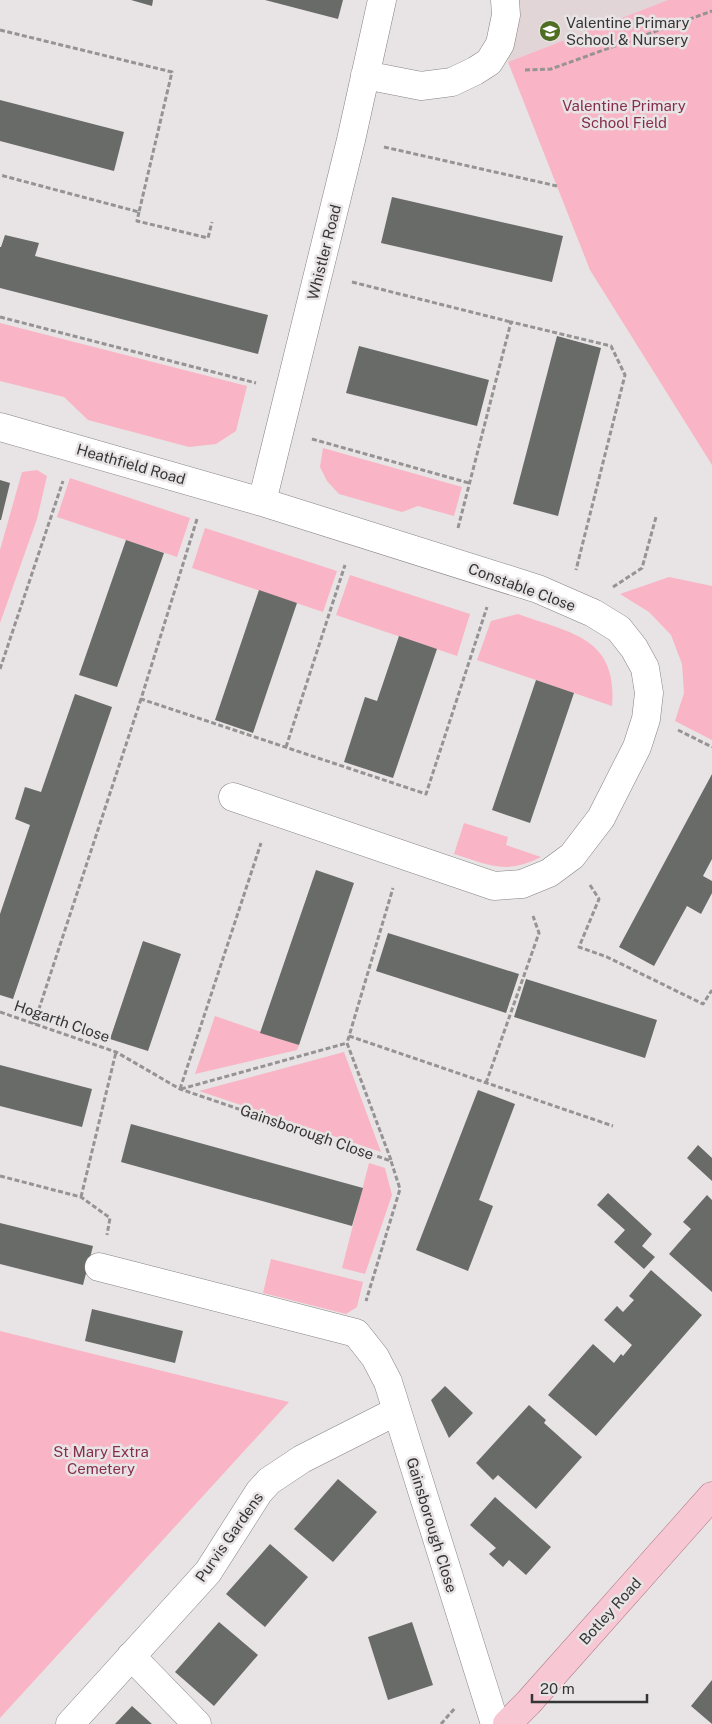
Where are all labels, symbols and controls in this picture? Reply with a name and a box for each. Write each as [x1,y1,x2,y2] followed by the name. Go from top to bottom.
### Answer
[566,14,690,48] place label: Valentine Primary School & Nursery
[538,19,562,43] school or university icon: Valentine Primary School & Nursery
[562,97,686,131] park label: Valentine Primary School Field
[304,203,344,301] street label: Whistler Road
[75,440,187,488] street label: Heathfield Road
[466,560,578,614] street label: Constable Close
[12,997,112,1045] street label: Hogarth Close
[238,1101,376,1163] street label: Gainsborough Close
[53,1443,149,1477] park label: St Mary Extra Cemetery
[403,1455,461,1595] street label: Gainsborough Close
[192,1489,266,1585] street label: Purvis Gardens
[576,1574,644,1648] street label: Botley Road
[532,1672,647,1704] scale bar
[540,1680,575,1697] text: 20 m

